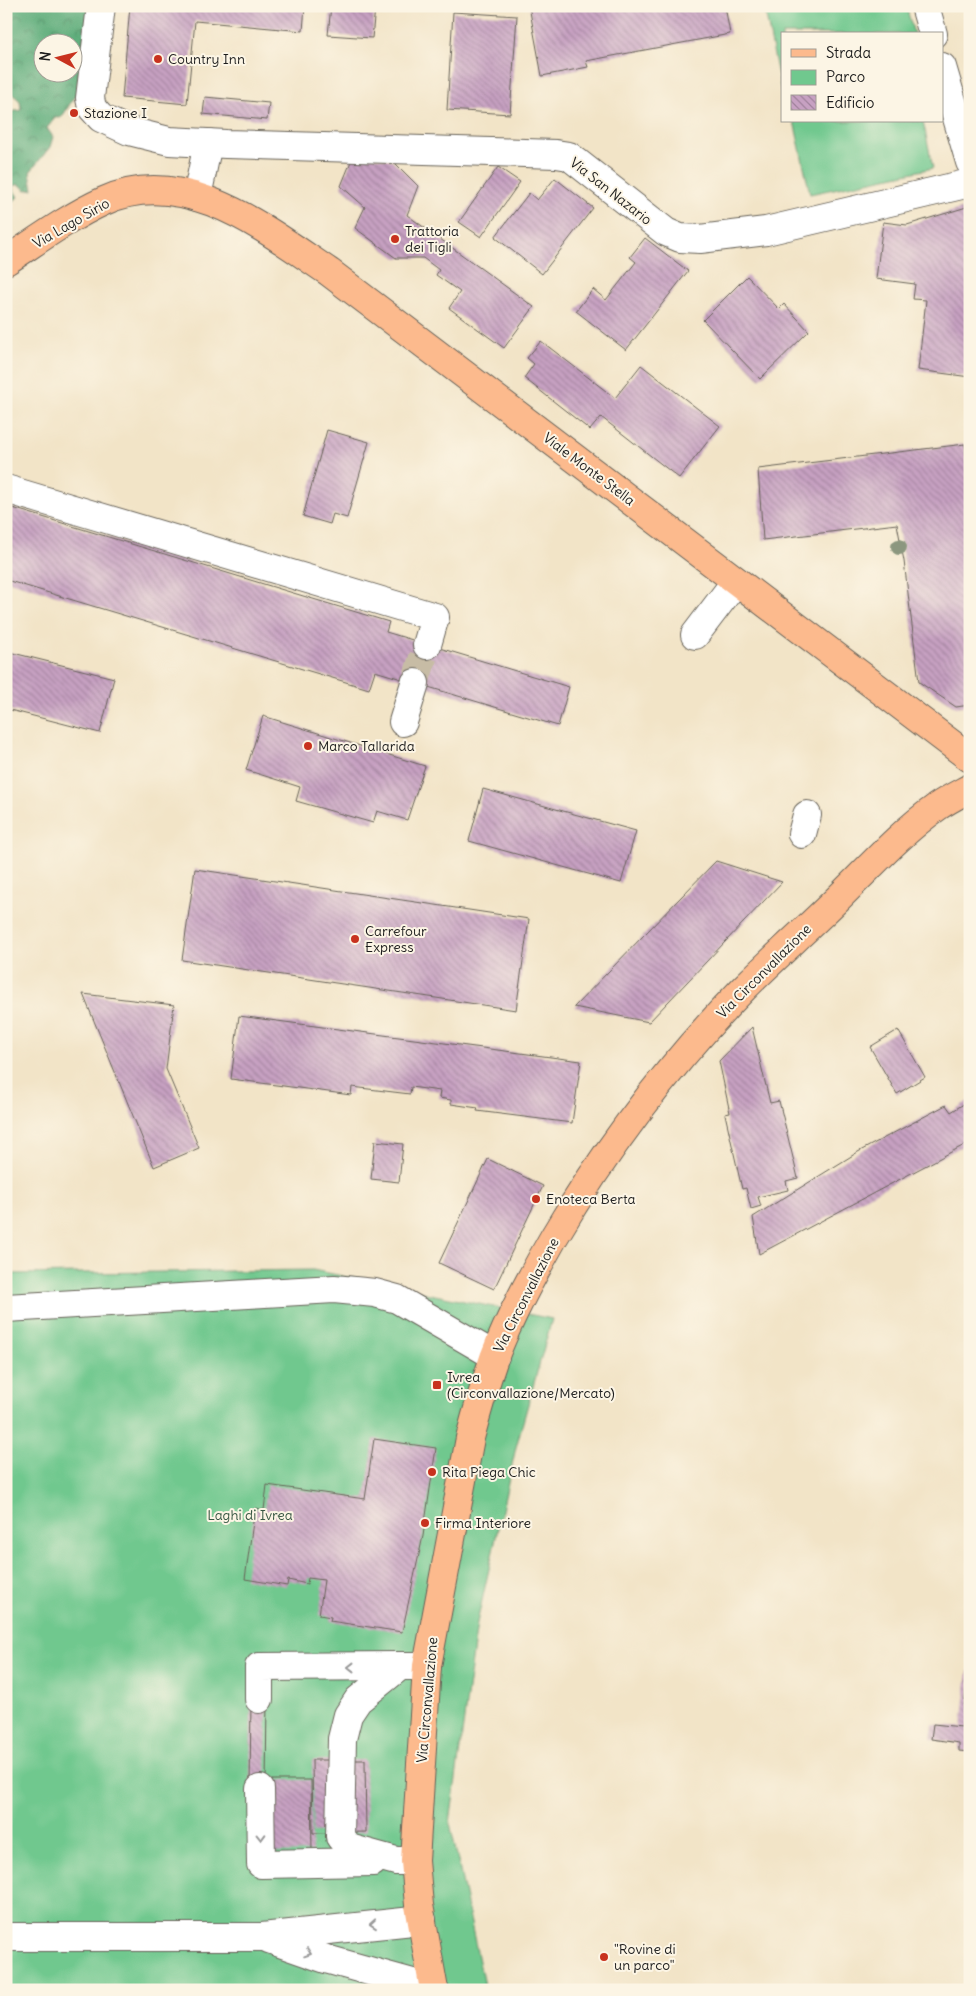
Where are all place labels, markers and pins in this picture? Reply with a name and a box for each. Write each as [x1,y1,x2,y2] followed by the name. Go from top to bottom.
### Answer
[168,50,245,68] place label: Country Inn
[152,53,164,65] marker: Country Inn
[84,104,147,122] place label: Stazione I
[68,107,80,119] marker: Stazione I
[405,222,459,256] place label: Trattoria dei Tigli
[389,233,401,245] marker: Trattoria dei Tigli
[318,737,415,755] place label: Marco Tallarida
[302,740,314,752] marker: Marco Tallarida
[365,922,427,956] place label: Carrefour Express
[349,933,361,945] marker: Carrefour Express
[546,1190,636,1208] place label: Enoteca Berta
[530,1193,542,1205] marker: Enoteca Berta
[447,1368,615,1402] place label: Ivrea (Circonvallazione/Mercato)
[431,1379,443,1391] marker: Ivrea (Circonvallazione/Mercato)
[442,1463,536,1481] place label: Rita Piega Chic
[426,1466,438,1478] marker: Rita Piega Chic
[435,1514,531,1532] place label: Firma Interiore
[419,1517,431,1529] marker: Firma Interiore
[614,1940,676,1974] place label: "Rovine di un parco"
[598,1951,610,1963] marker: "Rovine di un parco"

